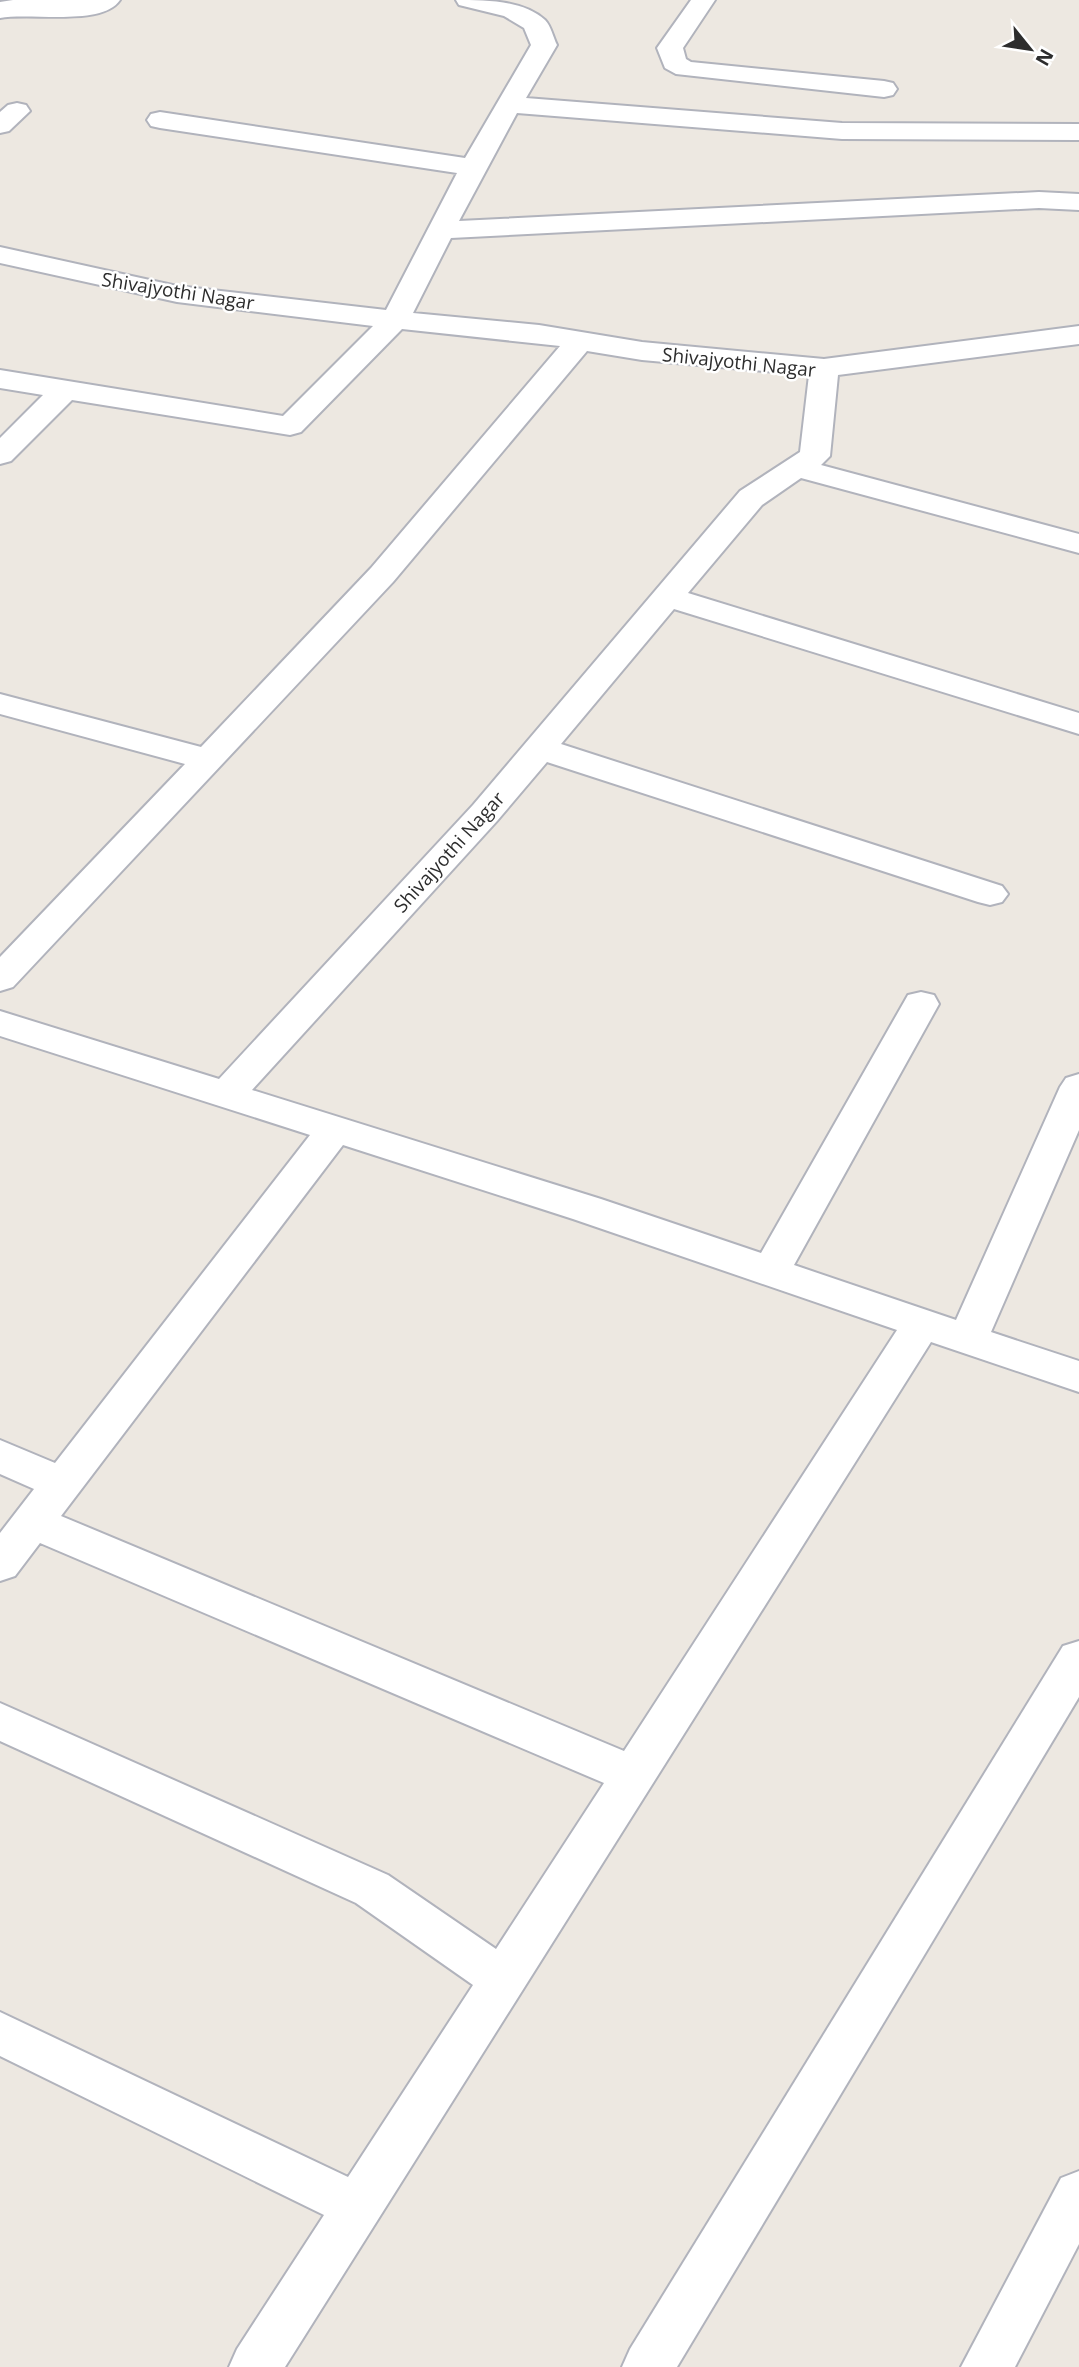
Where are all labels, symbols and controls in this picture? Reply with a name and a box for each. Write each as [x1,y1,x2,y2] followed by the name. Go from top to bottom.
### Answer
[995,14,1065,84] north arrow
[1030,44,1060,71] text: N
[100,266,256,316] street label: Shivajyothi Nagar
[661,341,817,383] street label: Shivajyothi Nagar
[388,786,510,918] street label: Shivajyothi Nagar

